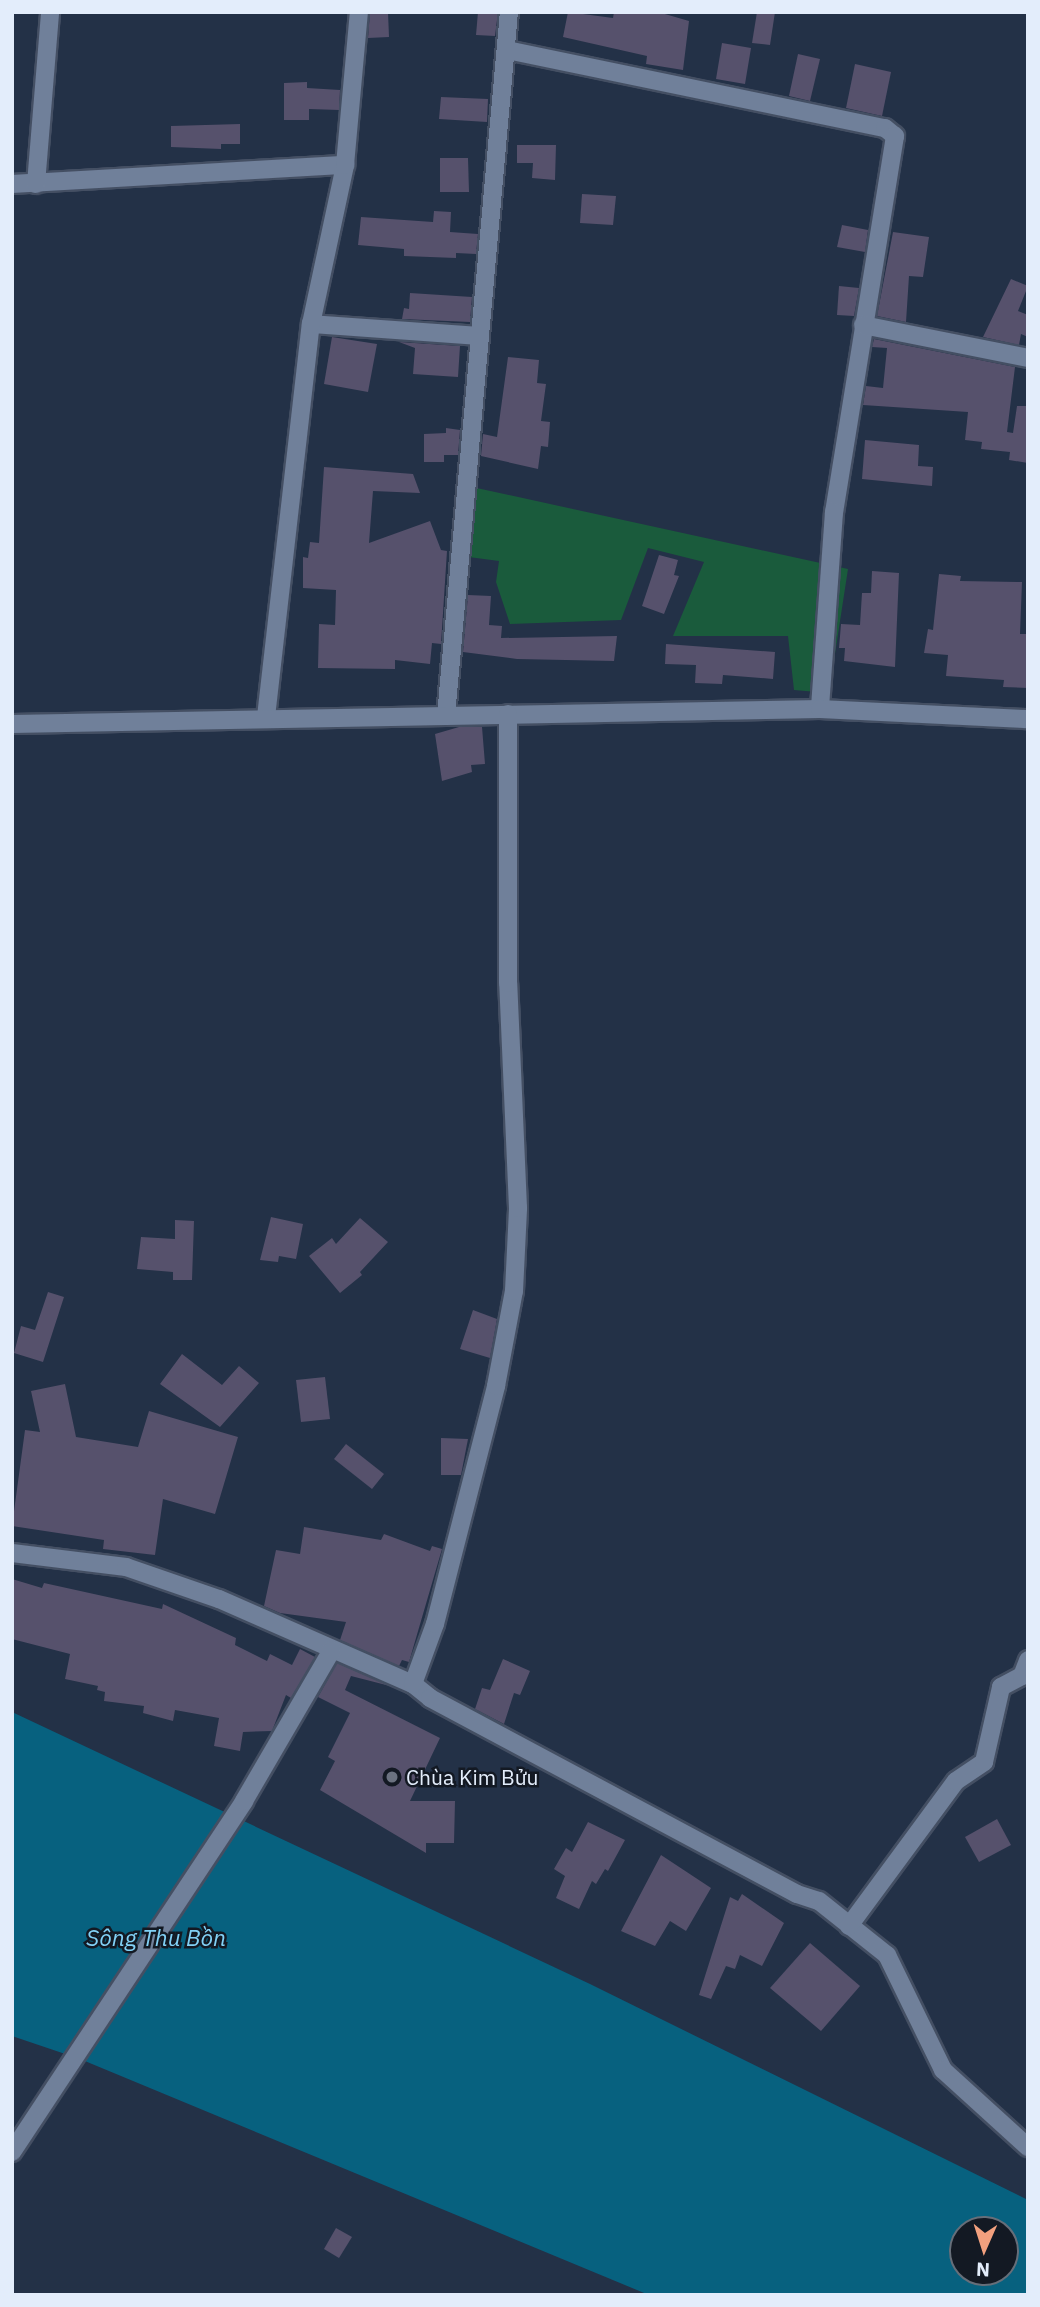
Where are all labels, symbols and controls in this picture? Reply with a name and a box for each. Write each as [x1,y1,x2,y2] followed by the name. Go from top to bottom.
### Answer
[406,1764,538,1790] place label: Chùa Kim Bửu
[384,1769,400,1785] marker: Chùa Kim Bửu
[86,1923,226,1951] water label: Sông Thu Bồn
[949,2216,1019,2286] north arrow
[976,2258,991,2282] text: N

